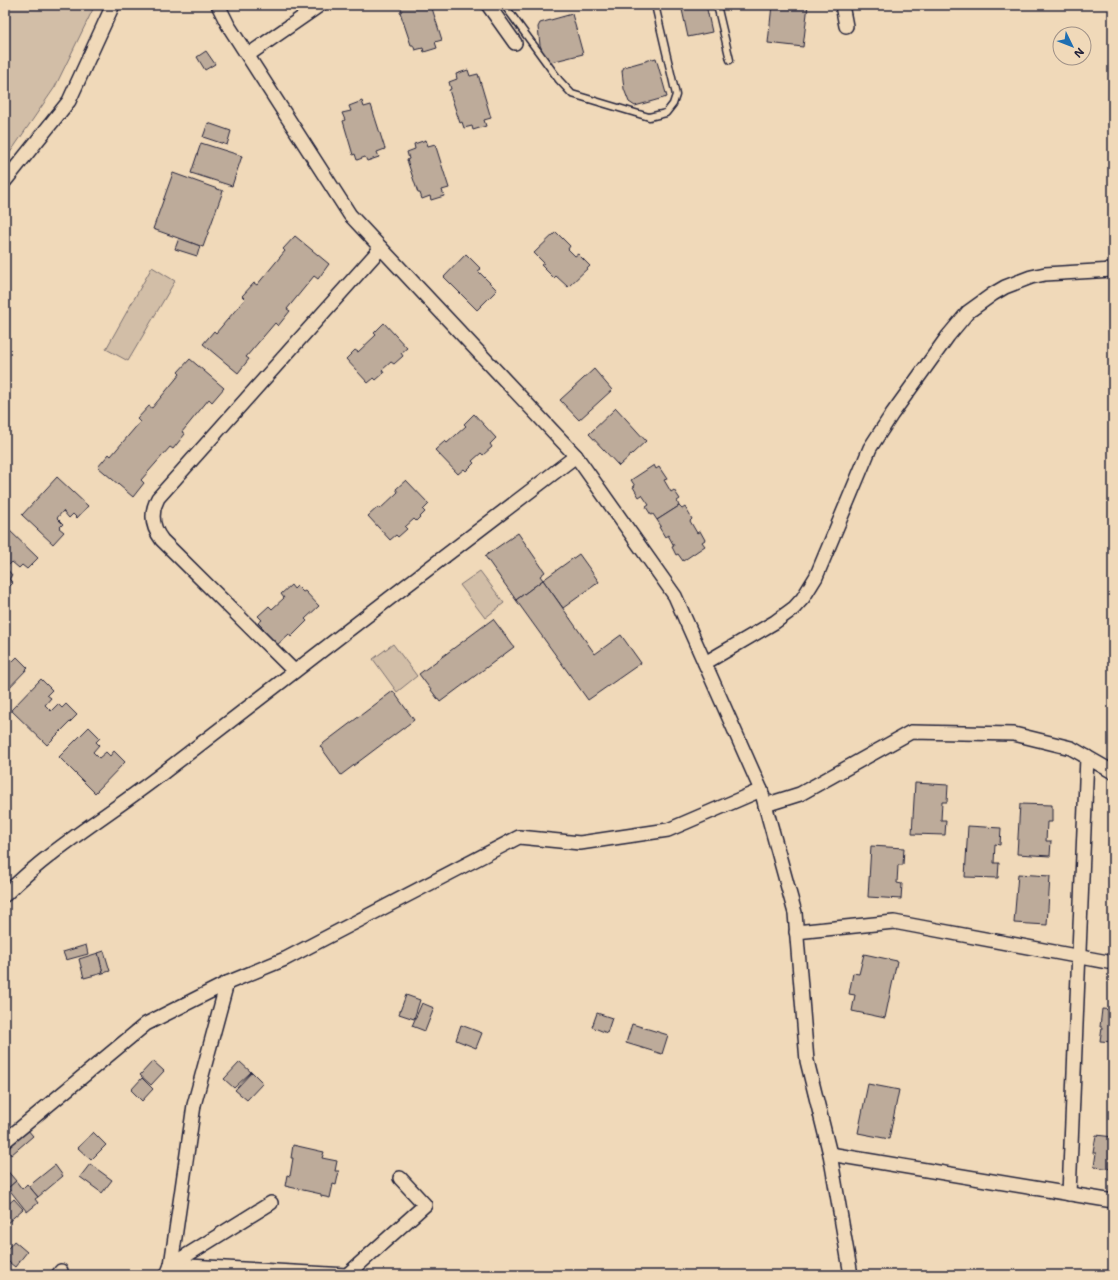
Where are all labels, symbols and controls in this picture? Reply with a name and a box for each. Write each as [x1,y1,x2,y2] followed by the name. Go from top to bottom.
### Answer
[1052,26,1092,66] north arrow
[1070,44,1087,61] text: N

